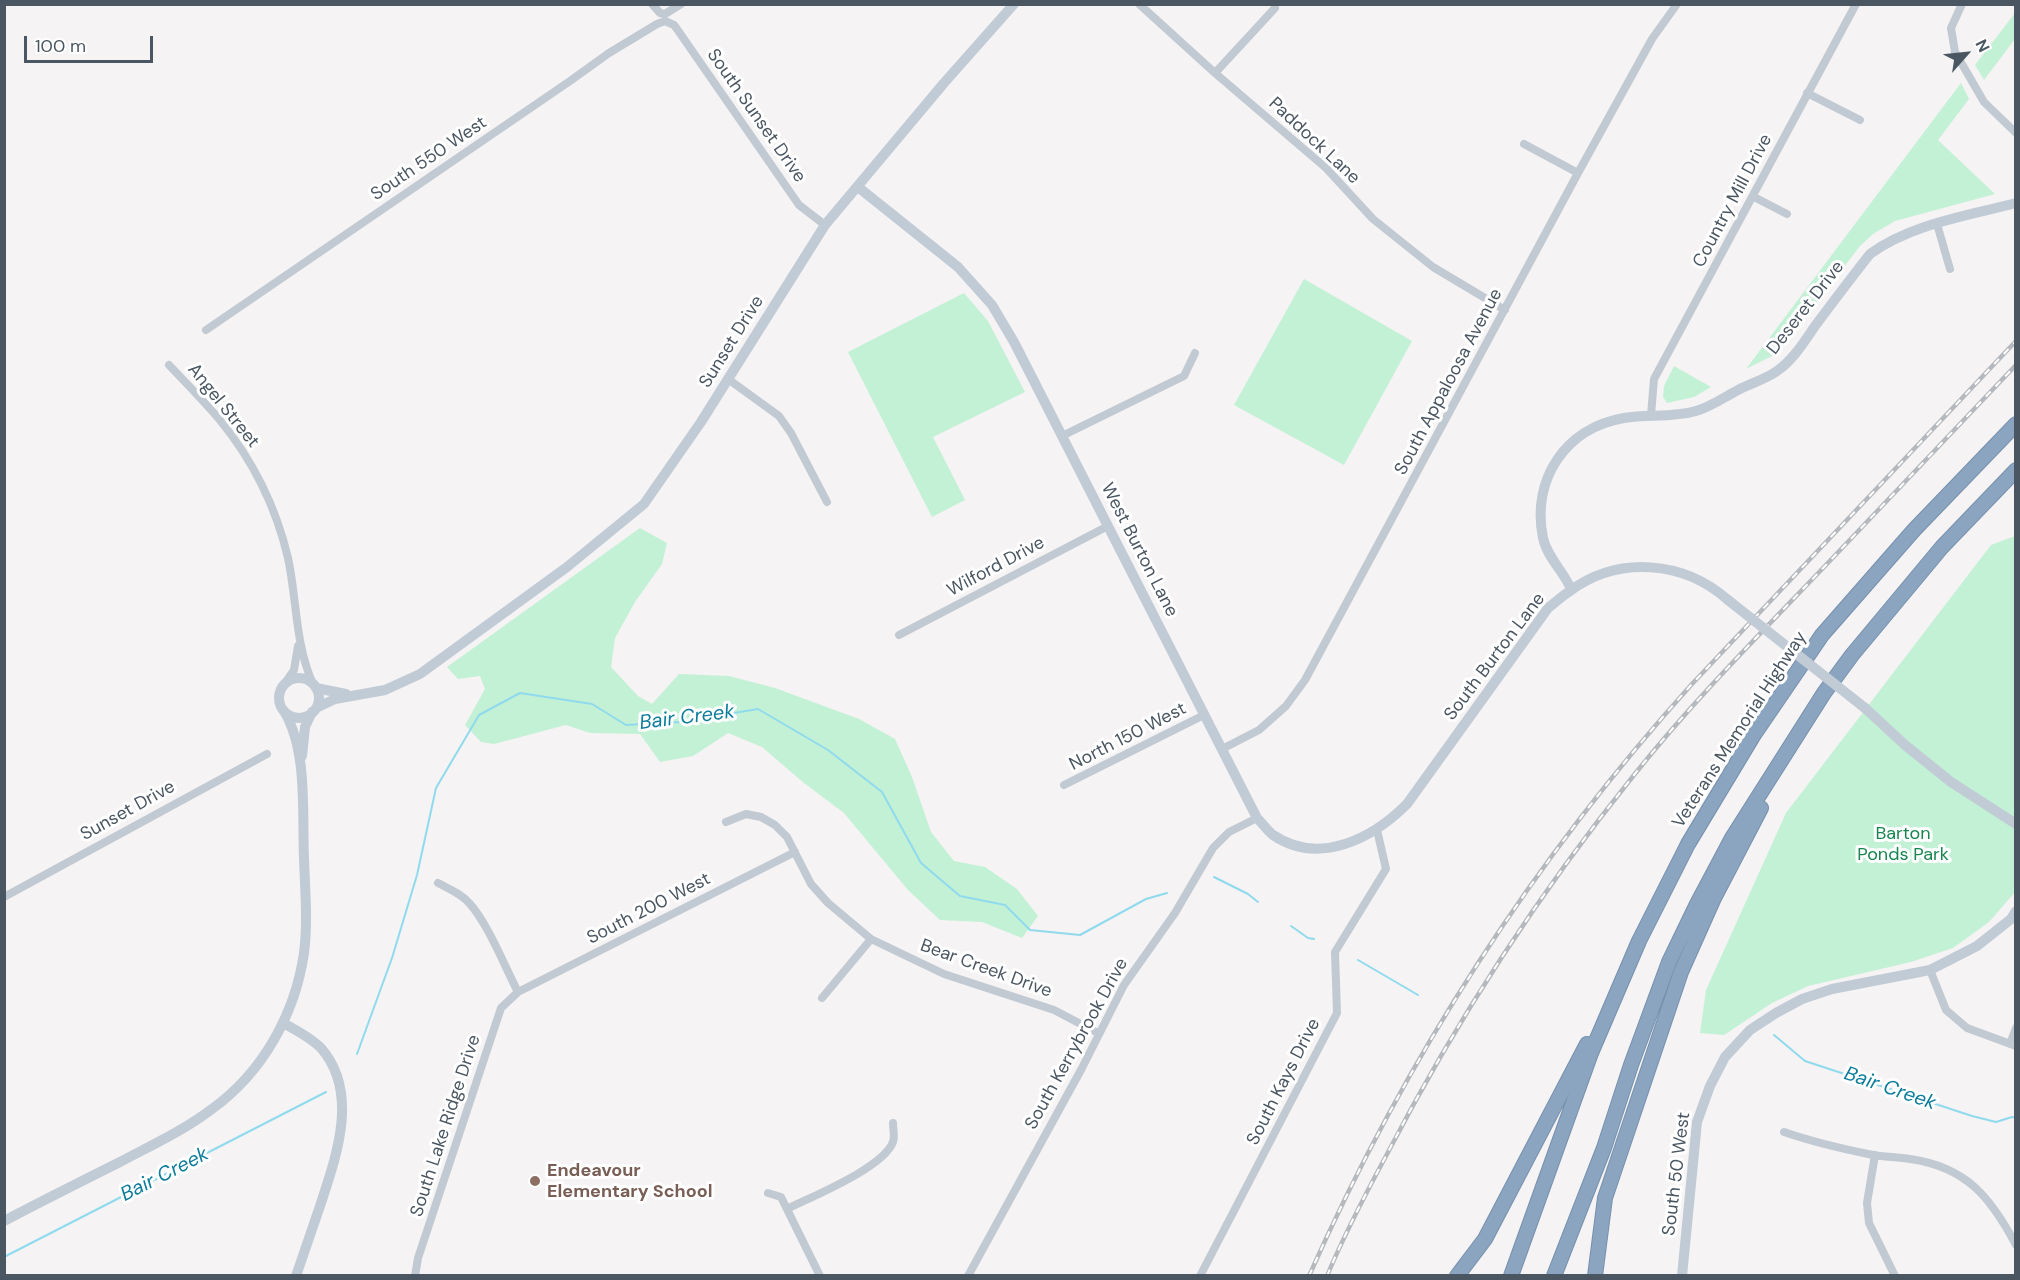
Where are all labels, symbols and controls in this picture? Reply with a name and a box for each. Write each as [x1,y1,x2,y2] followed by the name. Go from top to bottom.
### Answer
[27,24,156,62] scale bar
[1936,24,1996,84] north arrow
[35,34,86,58] text: 100 m
[1970,36,1994,56] text: N
[702,45,810,187] street label: South Sunset Drive
[1264,93,1364,189] street label: Paddock Lane
[367,112,491,206] street label: South 550 West
[1689,131,1777,271] street label: Country Mill Drive
[1763,257,1849,359] street label: Deseret Drive
[1391,285,1507,479] street label: South Appaloosa Avenue
[695,292,769,392] street label: Sunset Drive
[183,360,263,452] street label: Angel Street
[1096,479,1182,621] street label: West Burton Lane
[944,532,1048,602] street label: Wilford Drive
[1440,589,1550,725] street label: South Burton Lane
[1668,628,1812,832] street label: Veterans Memorial Highway
[1066,698,1190,776] street label: North 150 West
[638,700,736,736] water label: Bair Creek
[77,776,179,846] street label: Sunset Drive
[1857,823,1949,866] park label: Barton Ponds Park
[584,869,714,949] street label: South 200 West
[917,935,1055,1003] street label: Bear Creek Drive
[1021,955,1133,1133] street label: South Kerrybrook Drive
[1243,1015,1325,1149] street label: South Kays Drive
[406,1032,486,1220] street label: South Lake Ridge Drive
[1841,1062,1939,1116] water label: Bair Creek
[1659,1111,1695,1237] street label: South 50 West
[117,1143,213,1207] water label: Bair Creek
[547,1160,713,1202] place label: Endeavour Elementary School
[528,1174,542,1188] marker: Endeavour Elementary School

